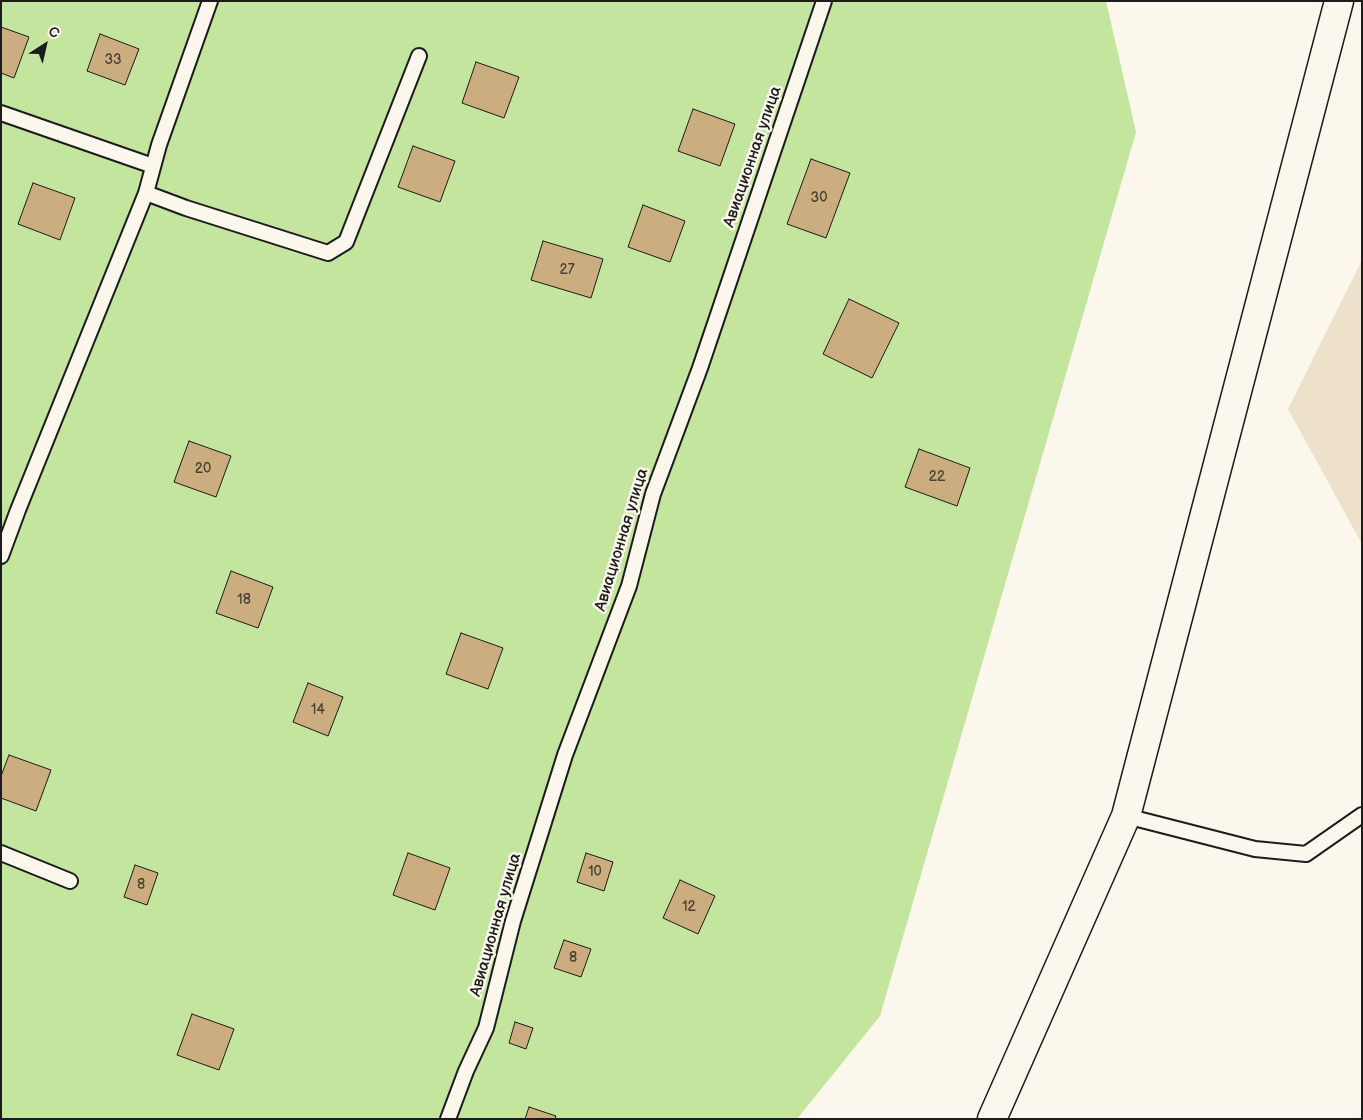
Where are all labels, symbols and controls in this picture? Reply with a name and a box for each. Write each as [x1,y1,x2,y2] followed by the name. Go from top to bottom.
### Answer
[20,20,70,70] north arrow
[45,23,63,42] text: С
[104,52,122,68] house number: 33
[720,84,786,230] street label: Авиационная улица
[811,190,827,206] house number: 30
[559,262,575,278] house number: 27
[195,461,211,477] house number: 20
[591,466,653,614] street label: Авиационная улица
[929,469,945,485] house number: 22
[237,592,251,608] house number: 18
[311,702,325,718] house number: 14
[466,851,526,999] street label: Авиационная улица
[588,864,602,880] house number: 10
[137,877,145,893] house number: 8
[682,899,696,915] house number: 12
[569,950,577,966] house number: 8

